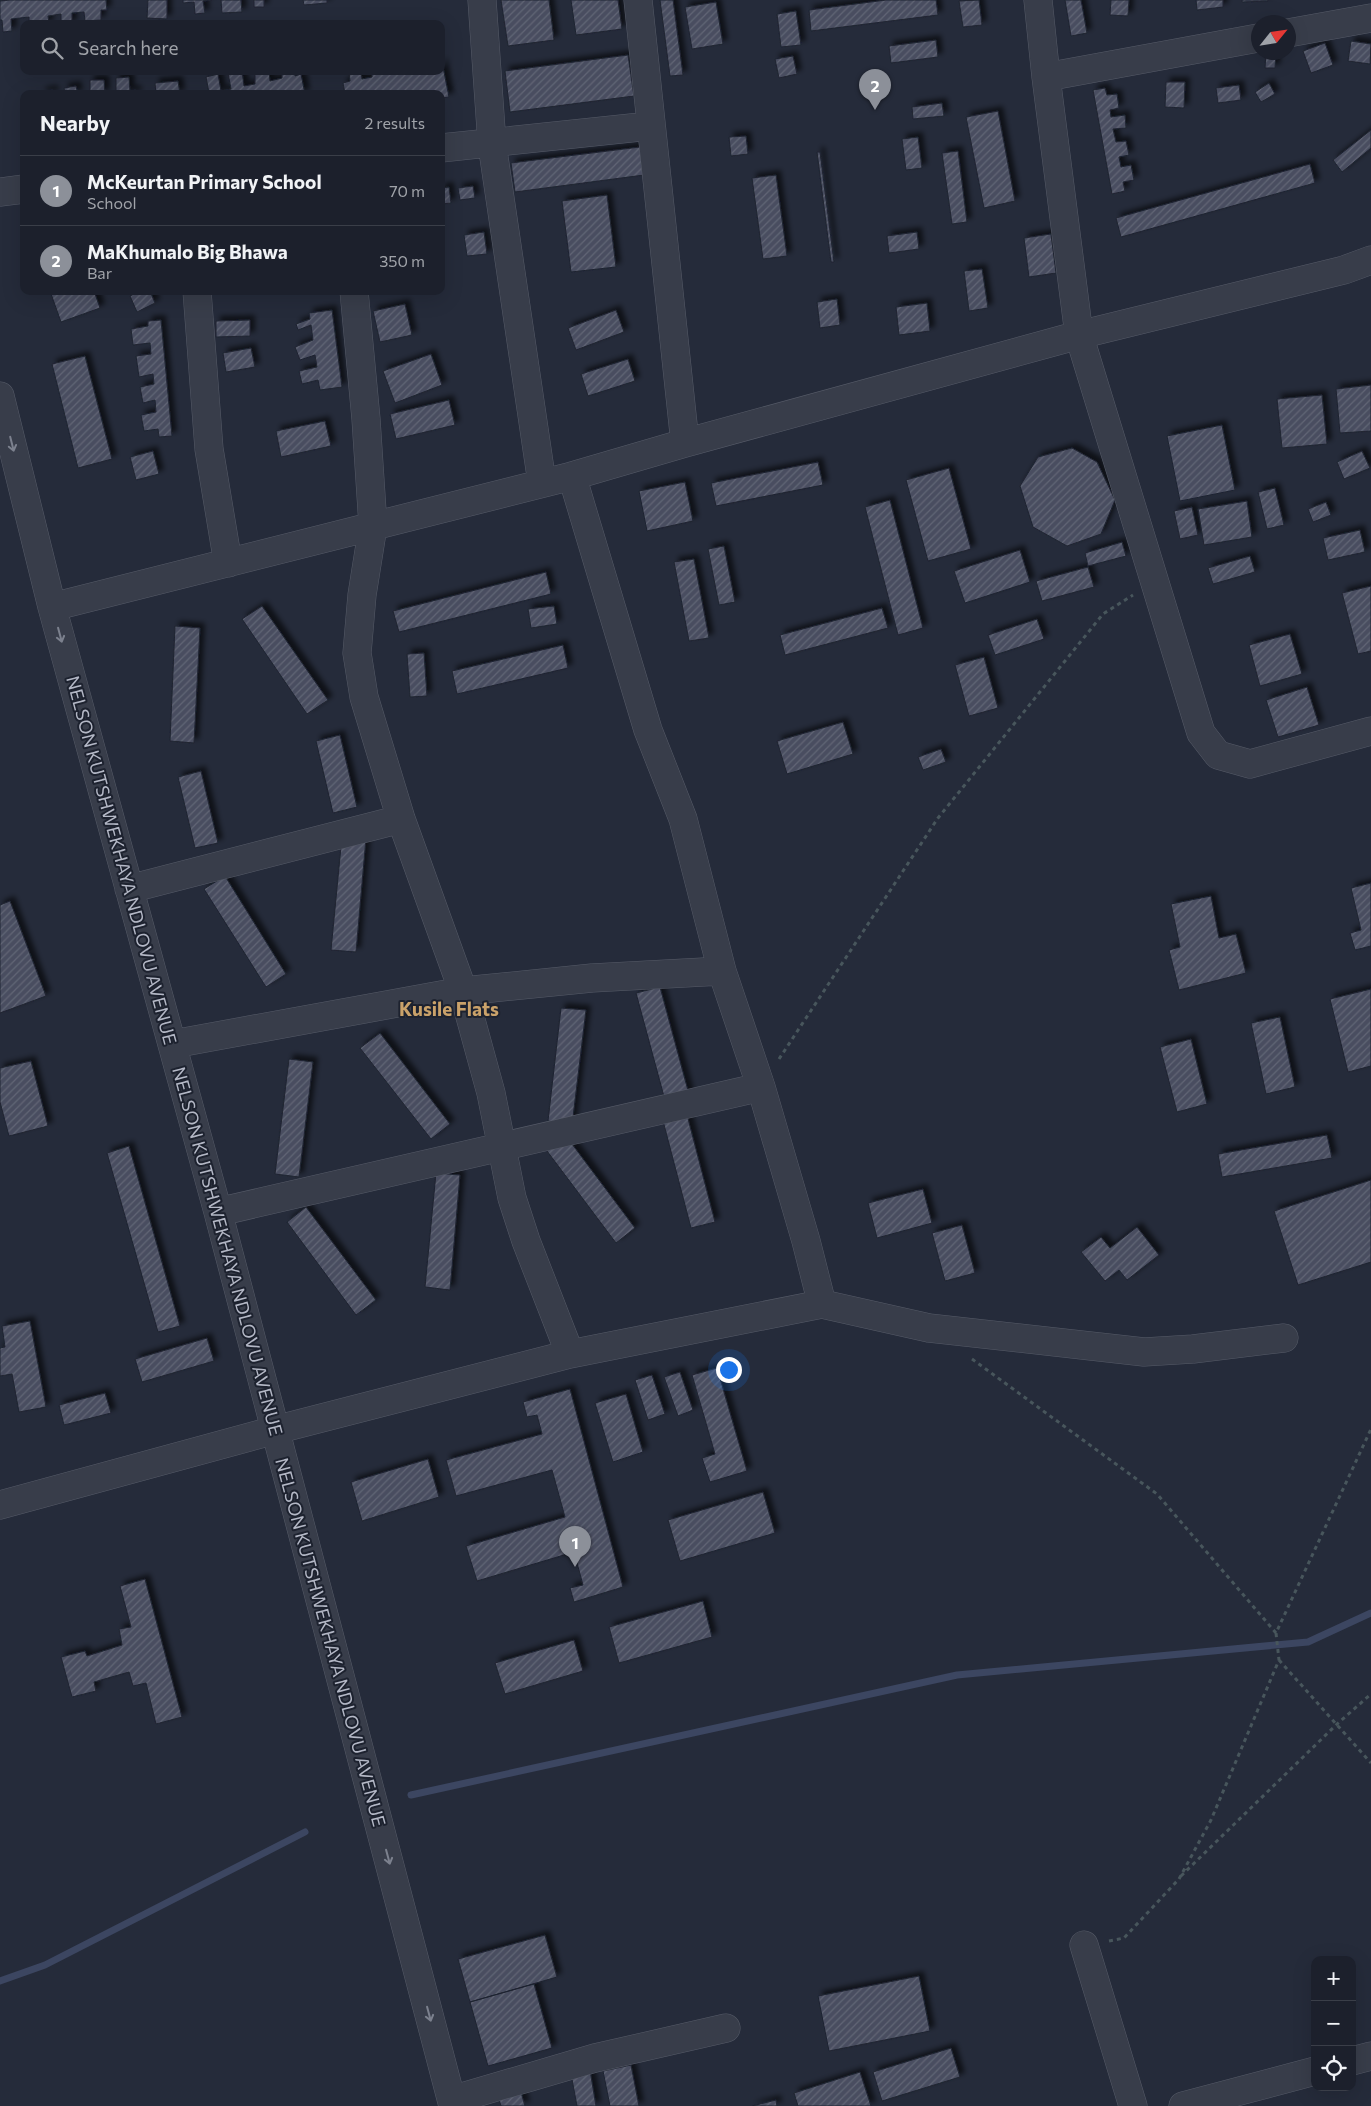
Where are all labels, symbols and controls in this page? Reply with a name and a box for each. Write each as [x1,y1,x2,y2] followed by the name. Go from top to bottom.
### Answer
[1251,15,1296,60] north arrow
[20,20,445,75] search box
[38,34,66,62] icon: search
[78,36,178,59] text: Search here
[859,69,891,110] pin: 2
[40,110,110,135] text: Nearby
[364,113,425,132] text: 2 results
[87,170,322,193] text: McKeurtan Primary School
[52,181,60,200] text: 1
[389,181,425,200] text: 70 m
[87,193,137,212] text: School
[87,240,288,263] text: MaKhumalo Big Bhawa
[51,251,61,270] text: 2
[379,251,425,270] text: 350 m
[87,263,112,282] text: Bar
[8,435,17,451] one-way arrow
[56,627,65,643] one-way arrow
[62,673,182,1047] street label: NELSON KUTSHWEKHAYA NDLOVU AVENUE
[399,997,499,1020] district label: Kusile Flats
[168,1064,288,1438] street label: NELSON KUTSHWEKHAYA NDLOVU AVENUE
[716,1357,742,1383] your location
[271,1455,391,1829] street label: NELSON KUTSHWEKHAYA NDLOVU AVENUE
[559,1526,591,1567] pin: 1
[383,1849,393,1865] one-way arrow
[1311,1956,1356,2091] map controls
[1311,1956,1356,2001] button: +
[1311,2001,1356,2046] button: −
[425,2006,434,2022] one-way arrow
[1311,2046,1356,2091] button: locate

